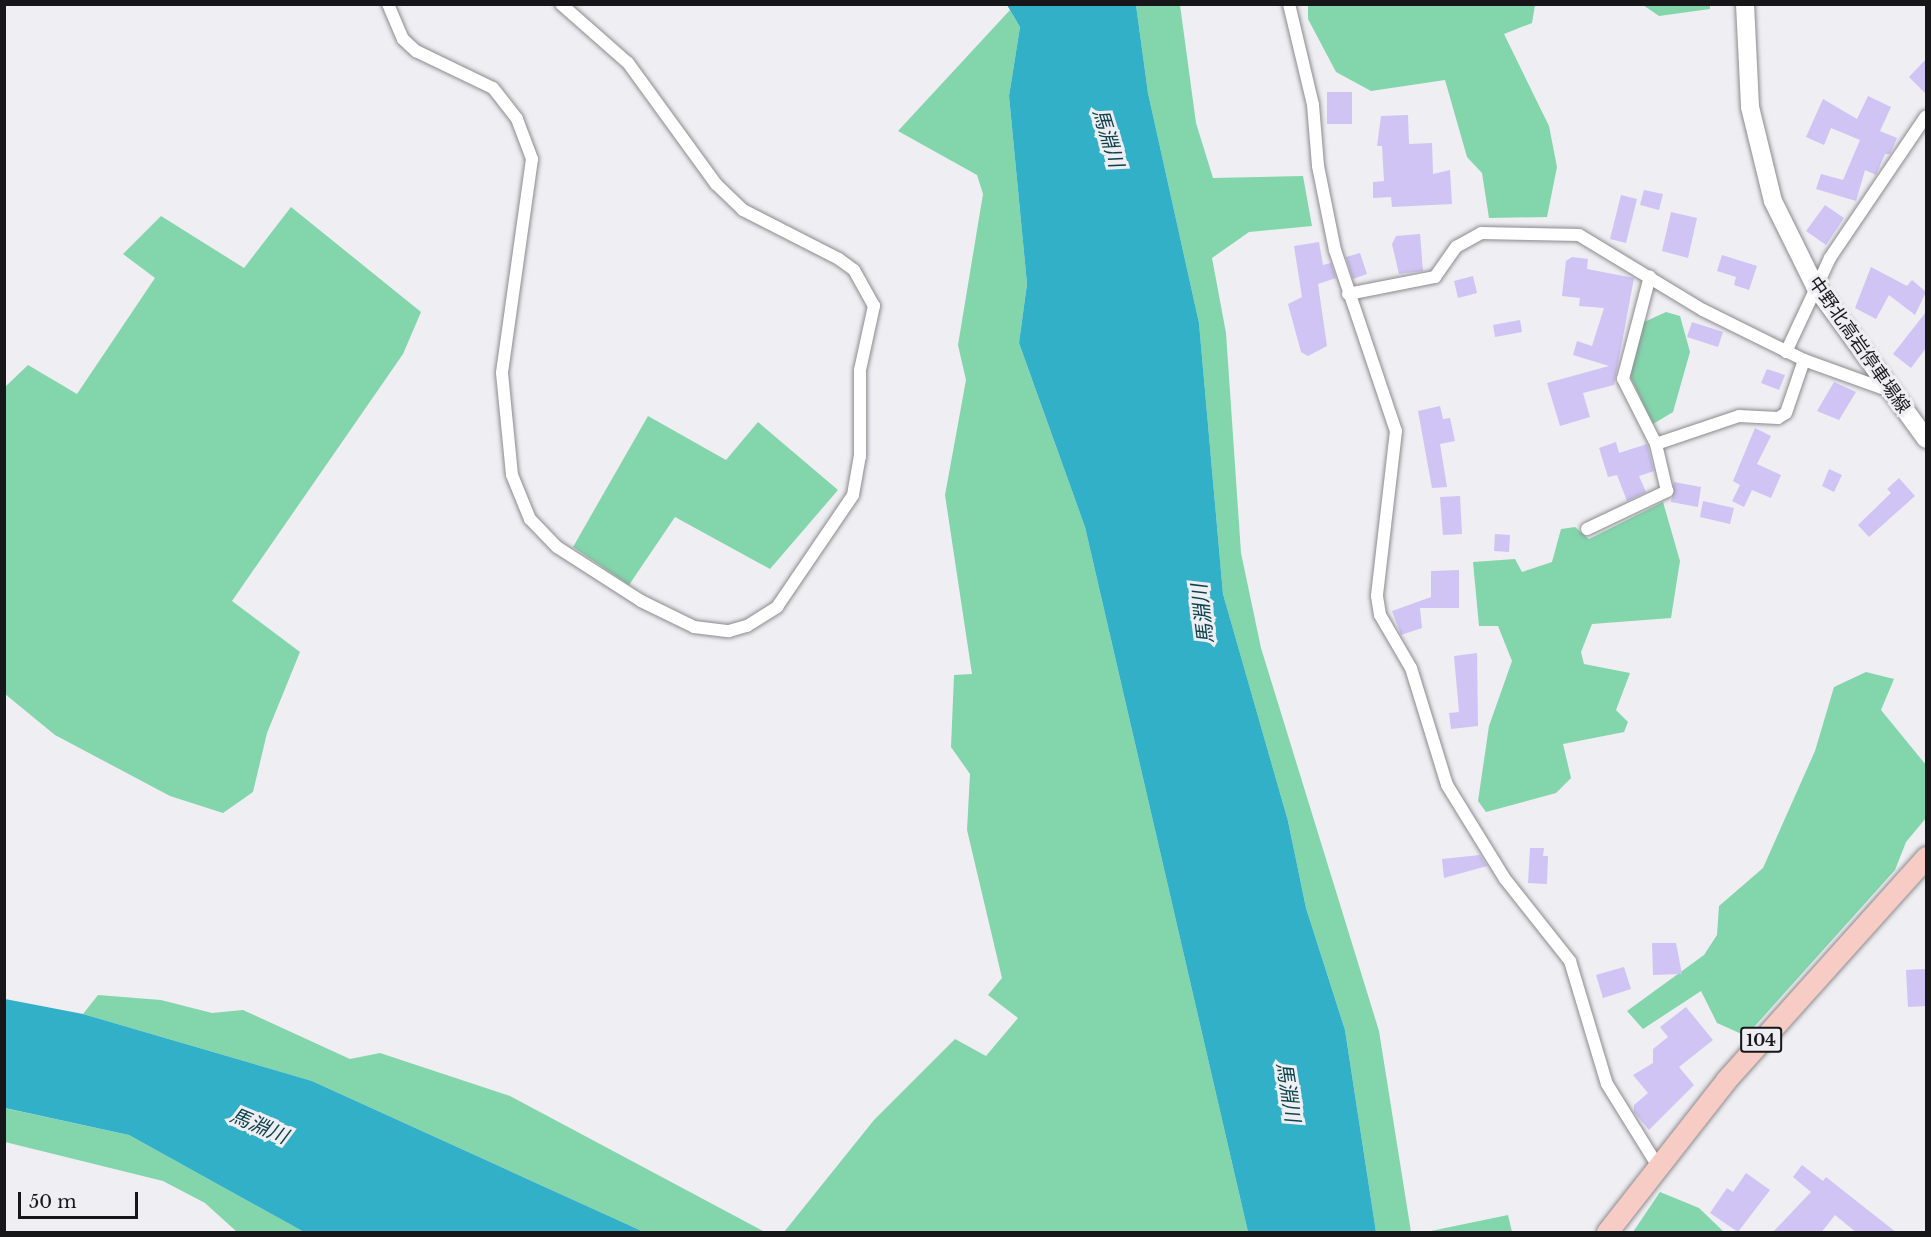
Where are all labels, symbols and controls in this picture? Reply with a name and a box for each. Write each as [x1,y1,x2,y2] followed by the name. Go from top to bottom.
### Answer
[1088,106,1128,170] water label: 馬淵川
[1804,272,1914,418] street label: 中野北高岩停車場線
[1187,583,1219,645] water label: 馬淵川
[1740,1027,1782,1053] road number: 104
[1271,1060,1305,1124] water label: 馬淵川
[227,1103,291,1149] water label: 馬淵川
[21,1180,141,1218] scale bar
[29,1191,77,1213] text: 50 m

